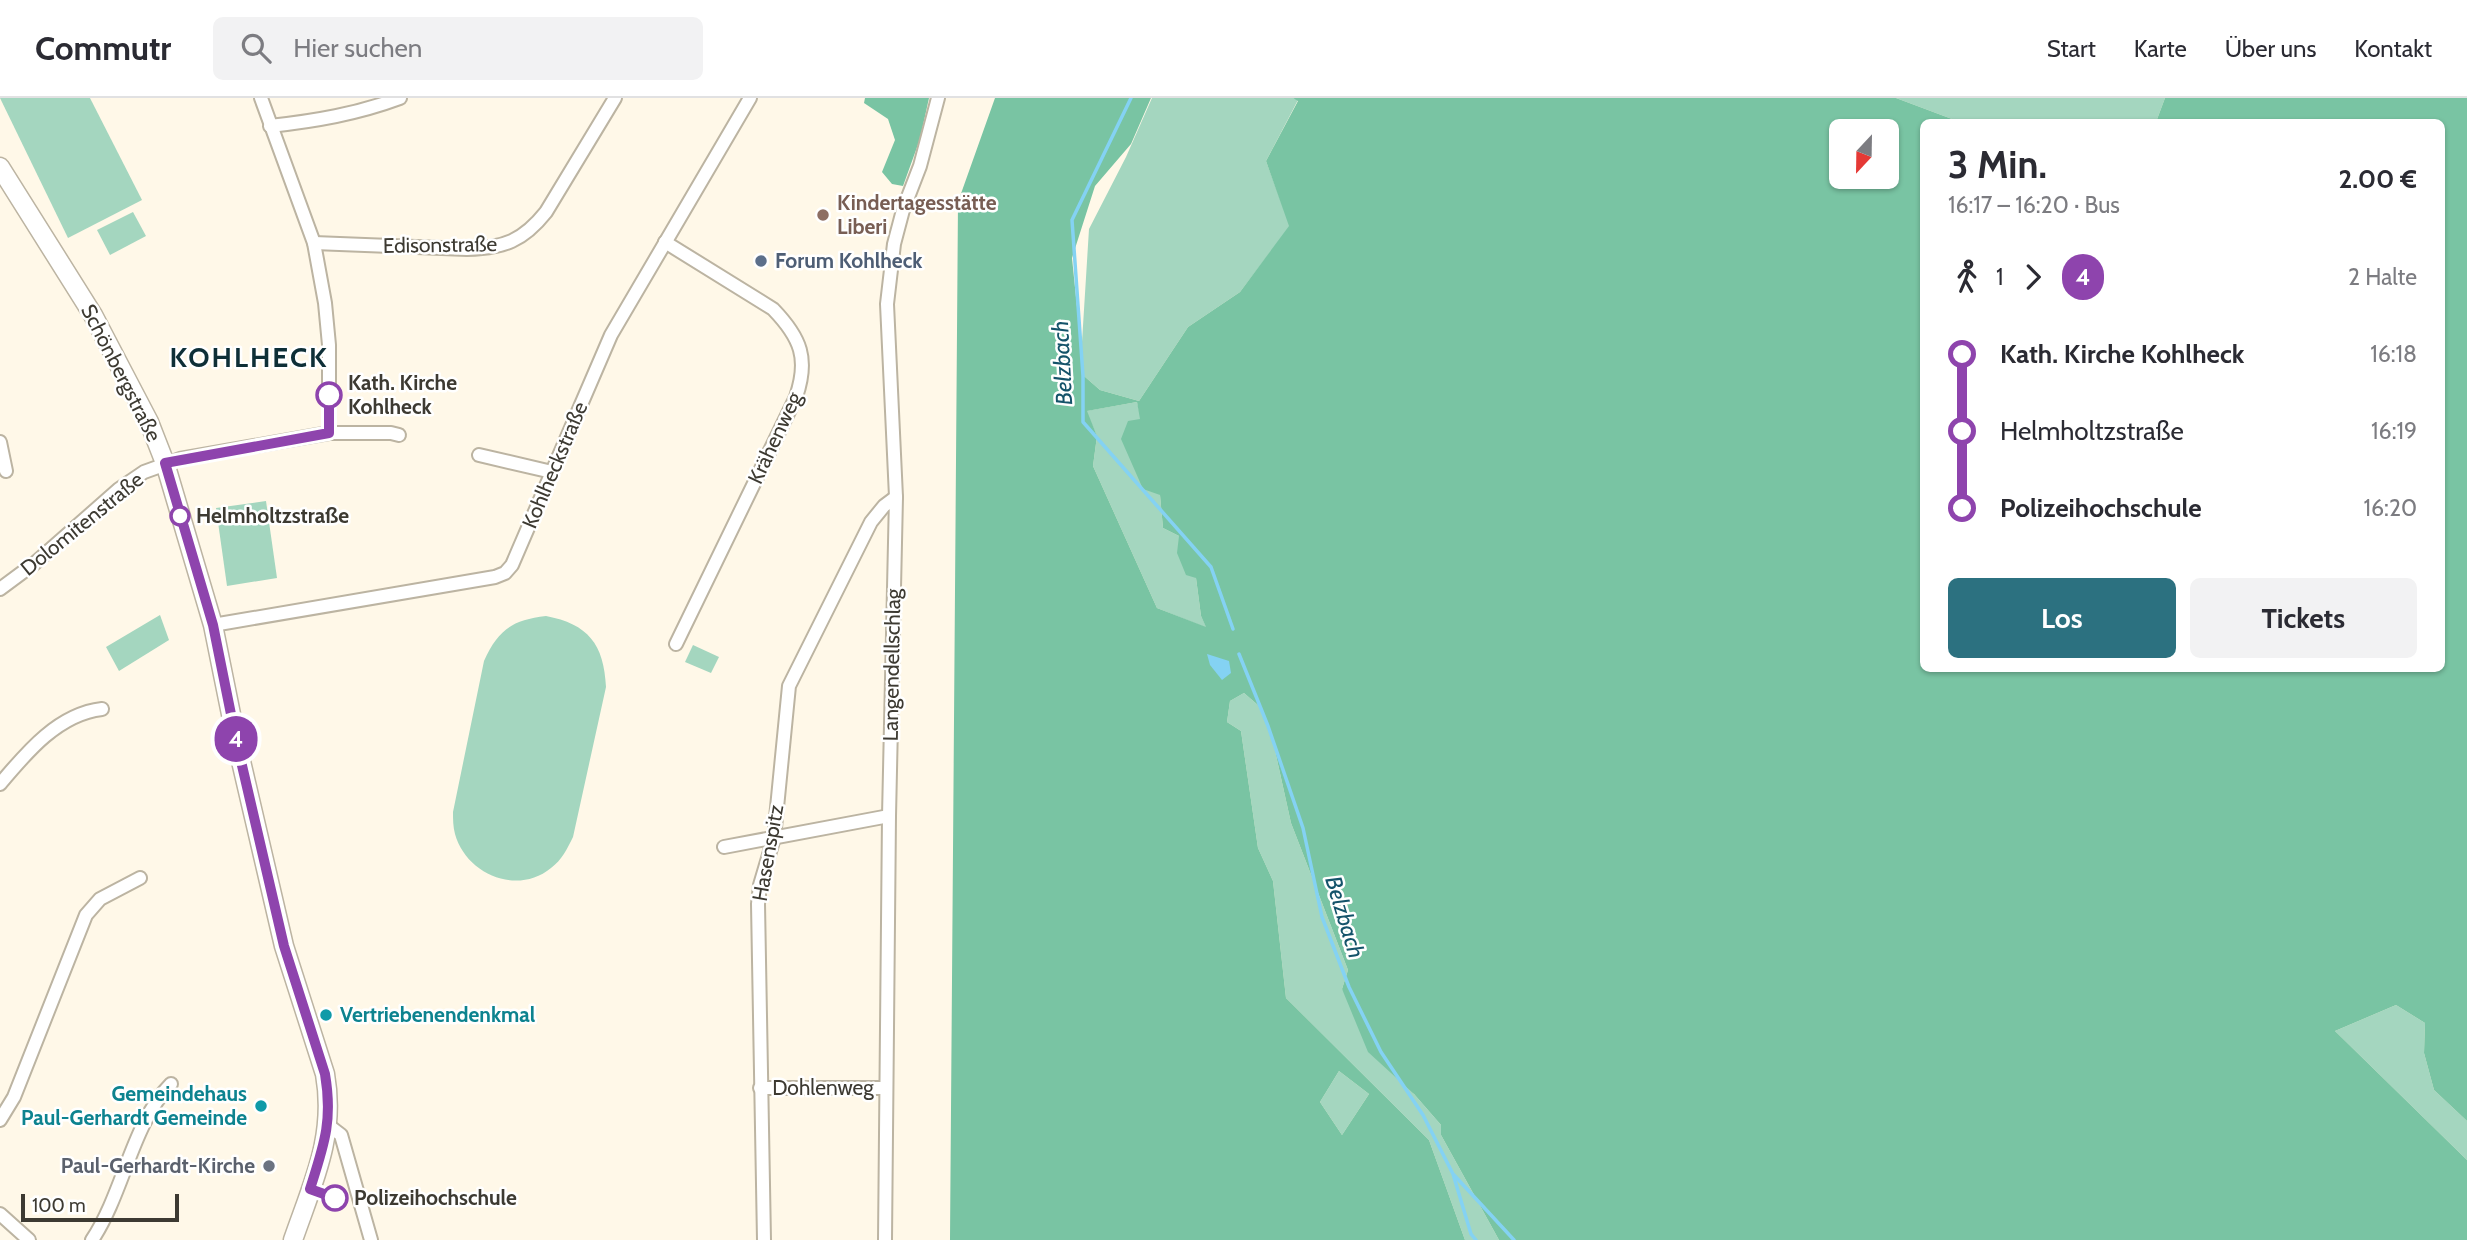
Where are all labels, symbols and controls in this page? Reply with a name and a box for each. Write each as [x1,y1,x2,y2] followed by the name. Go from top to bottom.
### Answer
[213,17,703,80] search box
[35,28,171,68] text: Commutr
[237,29,275,67] icon: search
[293,32,422,64] text: Hier suchen
[2047,34,2096,63] text: Start
[2134,34,2187,63] text: Karte
[2225,34,2316,63] text: Über uns
[2354,34,2432,63] text: Kontakt
[1829,119,1899,189] north arrow
[1829,119,1899,189] map controls
[1948,141,2047,188] text: 3 Min.
[2338,163,2417,195] text: 2.00 €
[837,190,997,239] place label: Kindertagesstätte Liberi
[1948,191,2120,219] text: 16:17 – 16:20 · Bus
[815,207,831,223] marker: Kindertagesstätte Liberi
[383,231,498,258] street label: Edisonstraße
[775,248,923,273] place label: Forum Kohlheck
[753,253,769,269] marker: Forum Kohlheck
[1948,258,1986,296] icon: walk
[2014,258,2052,296] icon: forward
[2076,262,2090,291] text: 4
[1996,263,2004,291] text: 1
[2348,263,2417,291] text: 2 Halte
[76,300,167,446] street label: Schönbergstraße
[1046,320,1078,406] water label: Belzbach
[2000,338,2244,370] text: Kath. Kirche Kohlheck
[169,340,329,374] district label: KOHLHECK
[2370,340,2417,368] text: 16:18
[348,370,457,419] place label: Kath. Kirche Kohlheck
[316,382,342,408] marker: Kath. Kirche Kohlheck
[742,387,807,488] street label: Krähenweg
[517,397,593,532] street label: Kohlheckstraße
[2000,415,2184,447] text: Helmholtzstraße
[2371,417,2417,445] text: 16:19
[15,466,148,581] street label: Dolomitenstraße
[2000,492,2202,524] text: Polizeihochschule
[2364,494,2417,522] text: 16:20
[196,503,349,528] place label: Helmholtzstraße
[170,506,190,526] marker: Helmholtzstraße
[1948,578,2176,658] button: Los
[2190,578,2417,658] button: Tickets
[878,588,905,742] street label: Langendellschlag
[213,716,259,762] line badge: 4
[229,724,243,753] text: 4
[747,803,788,903] street label: Hasenspitz
[1319,873,1371,961] water label: Belzbach
[340,1002,536,1027] place label: Vertriebenendenkmal
[318,1007,334,1023] marker: Vertriebenendenkmal
[772,1075,874,1100] street label: Dohlenweg
[21,1081,247,1130] place label: Gemeindehaus Paul-Gerhardt Gemeinde
[253,1098,269,1114] marker: Gemeindehaus Paul-Gerhardt Gemeinde
[61,1153,255,1178] place label: Paul-Gerhardt-Kirche
[261,1158,277,1174] marker: Paul-Gerhardt-Kirche
[322,1185,348,1211] marker: Polizeihochschule
[354,1185,517,1210] place label: Polizeihochschule
[21,1191,178,1223] scale bar
[32,1194,86,1217] text: 100 m

